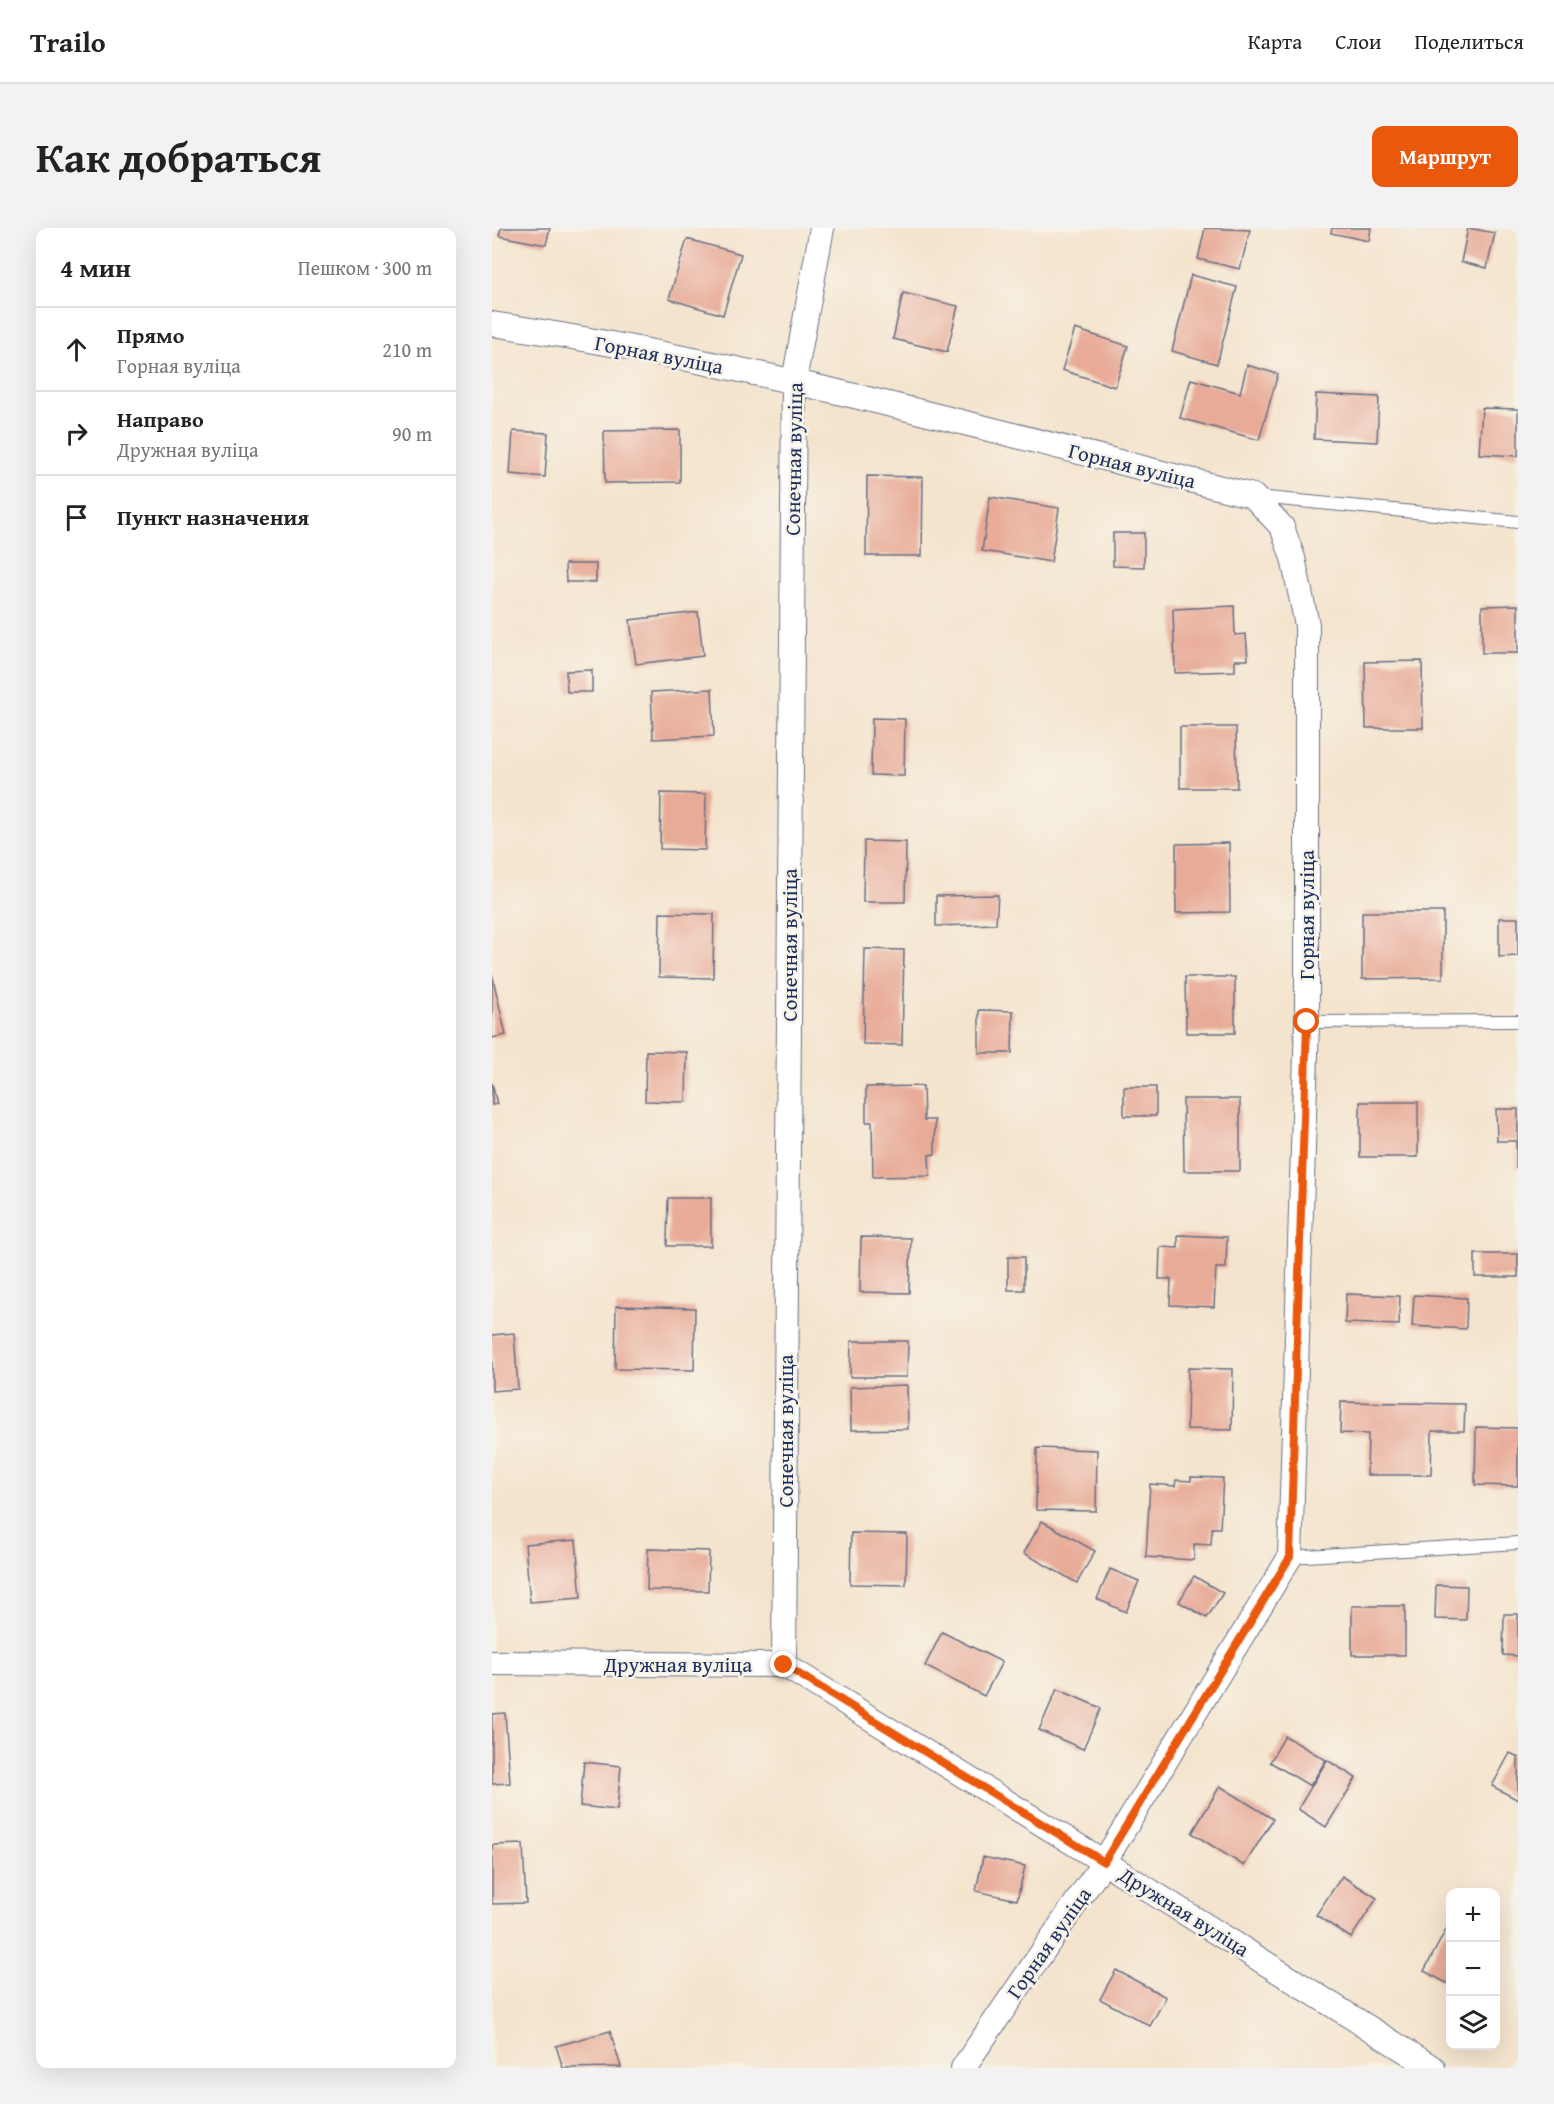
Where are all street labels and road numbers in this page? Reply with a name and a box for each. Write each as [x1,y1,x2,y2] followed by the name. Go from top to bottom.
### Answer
[592,327,726,382] street label: Горная вуліца
[777,382,810,536] street label: Сонечная вуліца
[1065,435,1199,496] street label: Горная вуліца
[1291,850,1322,980] street label: Горная вуліца
[774,868,805,1022] street label: Сонечная вуліца
[770,1354,801,1508] street label: Сонечная вуліца
[603,1649,752,1680] street label: Дружная вуліца
[1112,1859,1255,1964] street label: Дружная вуліца
[999,1881,1099,2005] street label: Горная вуліца

